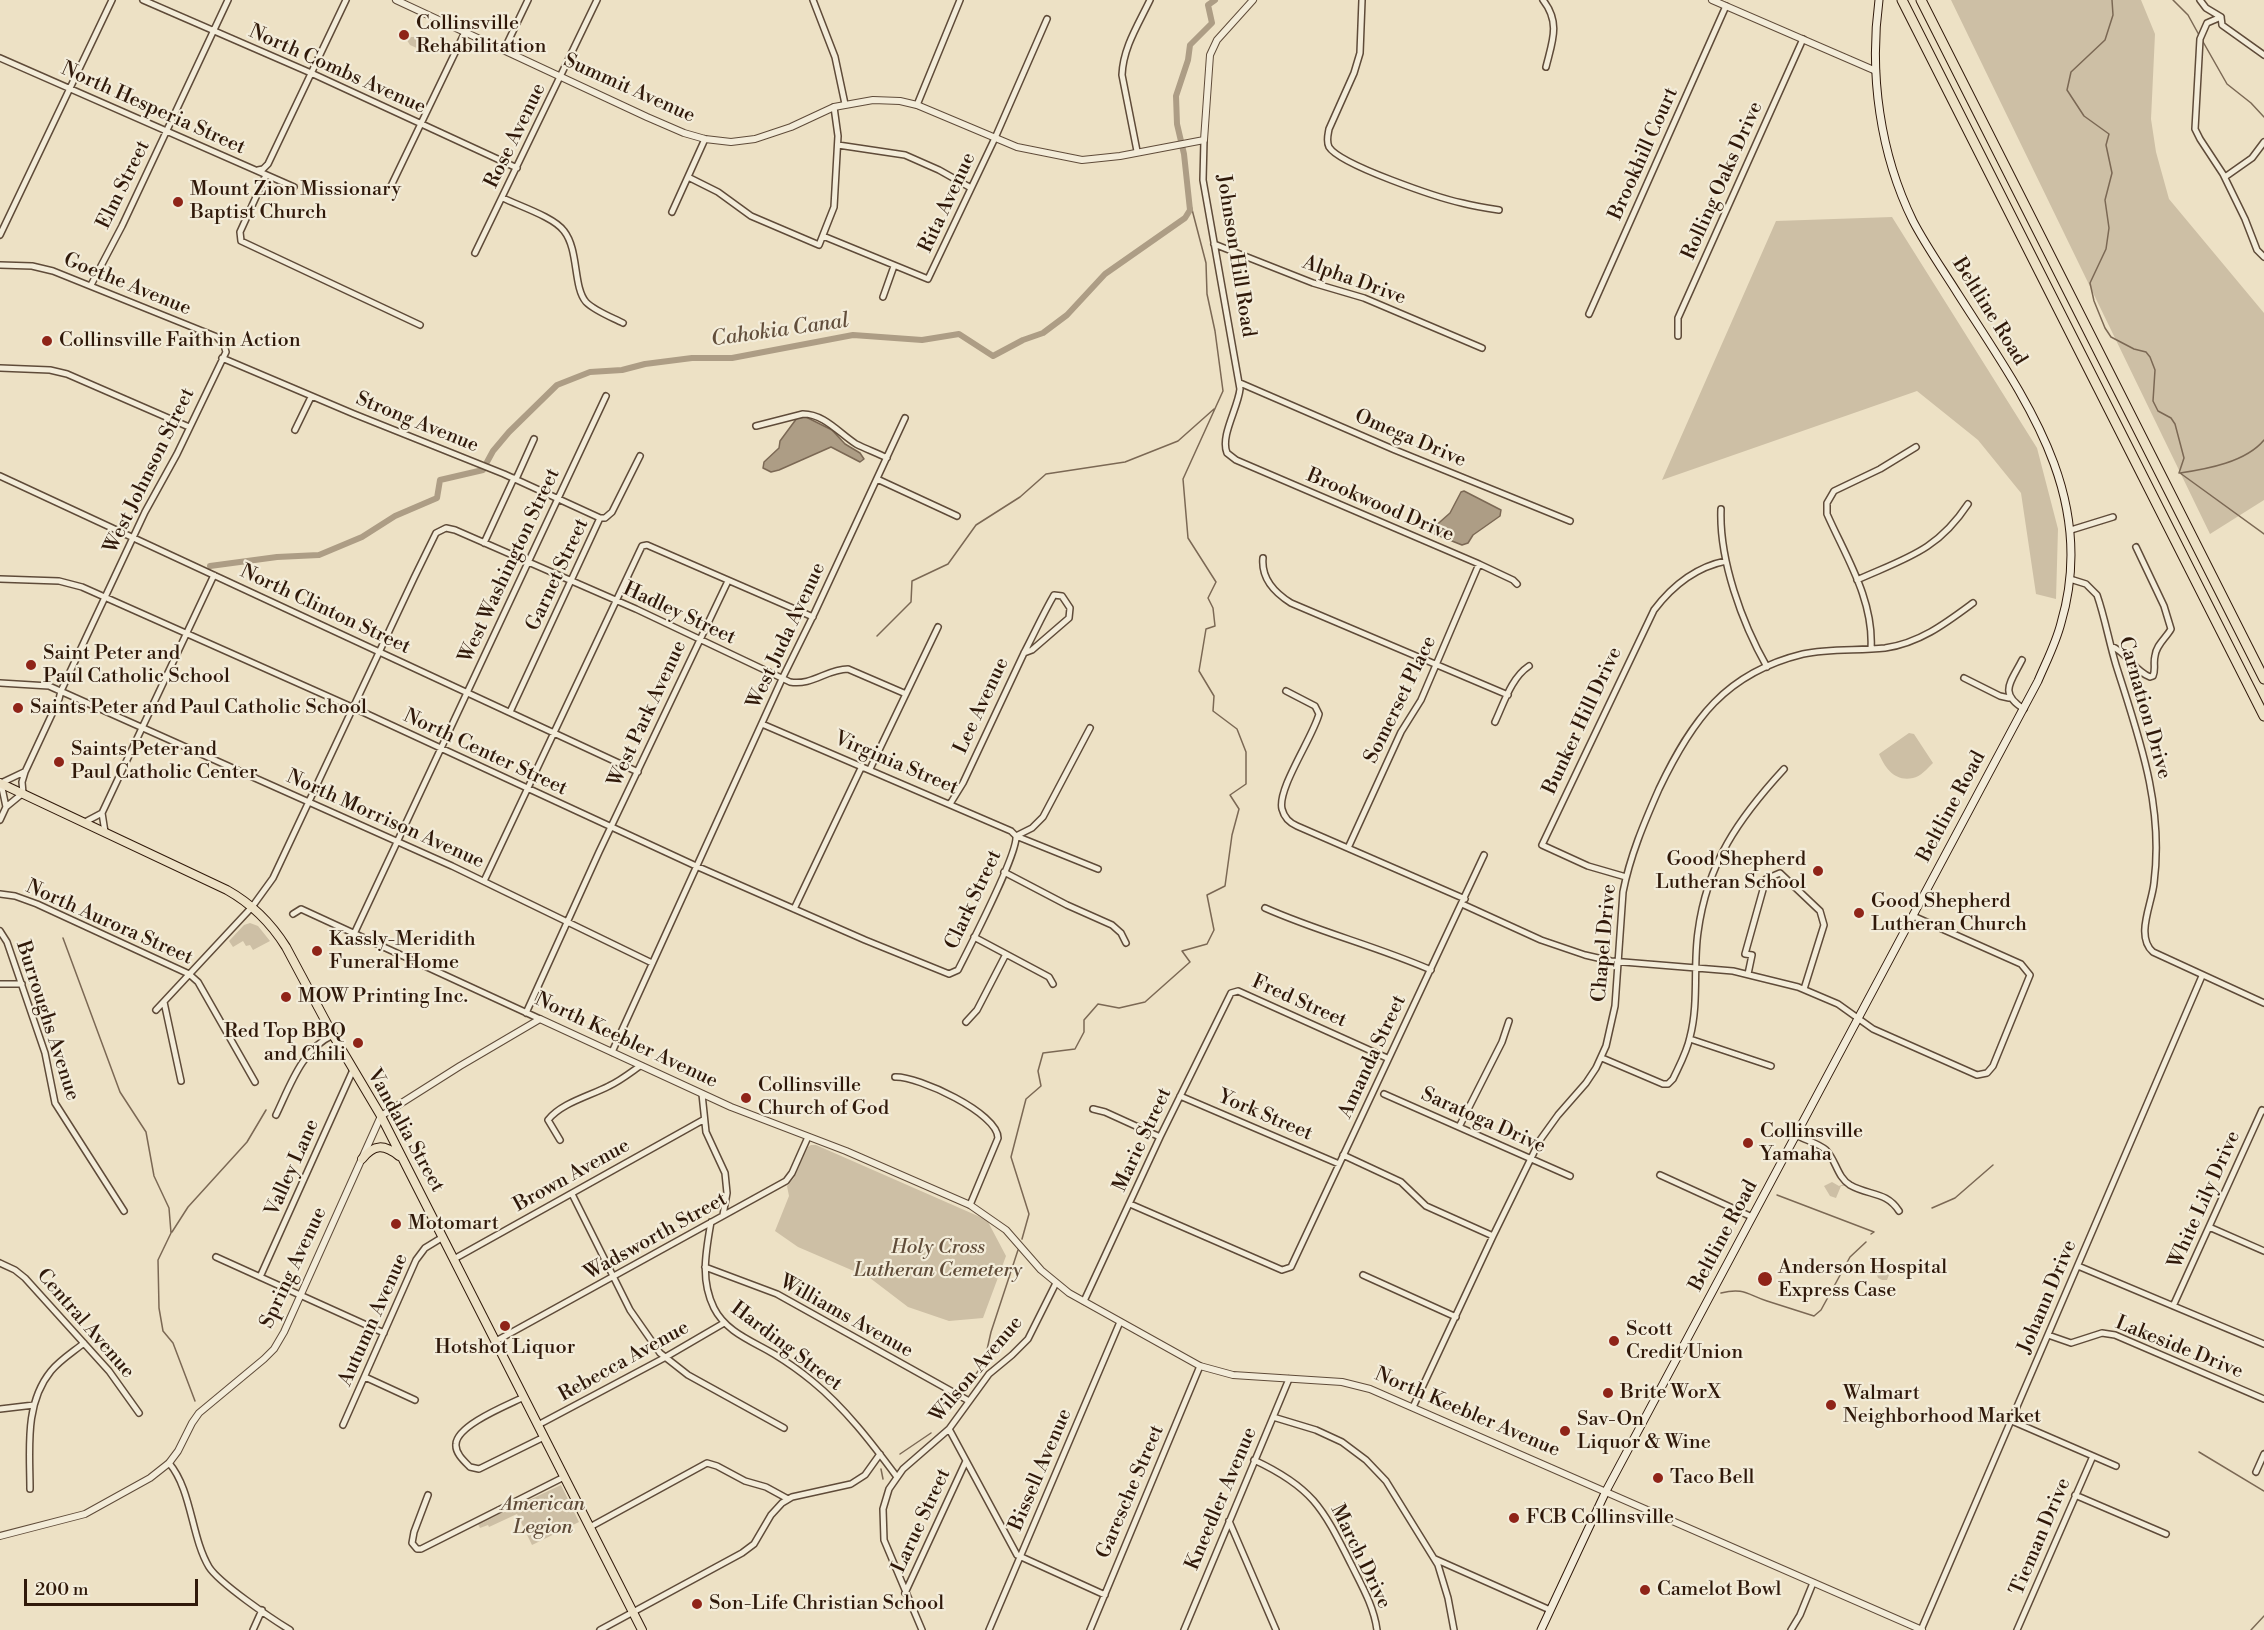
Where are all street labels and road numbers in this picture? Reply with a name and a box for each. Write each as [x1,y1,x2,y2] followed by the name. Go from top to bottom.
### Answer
[245,20,429,120] street label: North Combs Avenue
[560,49,698,129] street label: Summit Avenue
[57,58,249,160] street label: North Hesperia Street
[480,80,552,192] street label: Rose Avenue
[1604,84,1684,224] street label: Brookhill Court
[1677,98,1769,264] street label: Rolling Oaks Drive
[92,137,156,233] street label: Elm Street
[914,149,982,257] street label: Rita Avenue
[1210,173,1260,339] street label: Johnson Hill Road
[60,249,194,321] street label: Goethe Avenue
[1299,251,1409,311] street label: Alpha Drive
[1946,254,2032,370] street label: Beltline Road
[100,384,200,558] street label: West Johnson Street
[352,387,482,459] street label: Strong Avenue
[1351,405,1469,473] street label: Omega Drive
[1303,464,1457,548] street label: Brookwood Drive
[454,465,566,667] street label: West Washington Street
[521,515,595,635] street label: Garnet Street
[743,559,831,713] street label: West Juda Avenue
[236,560,414,660] street label: North Clinton Street
[619,577,739,651] street label: Hadley Street
[1360,632,1442,768] street label: Somerset Place
[2112,634,2176,782] street label: Carnation Drive
[604,637,692,791] street label: West Park Avenue
[1538,643,1628,799] street label: Bunker Hill Drive
[949,654,1015,758] street label: Lee Avenue
[399,704,571,802] street label: North Center Street
[830,727,962,801] street label: Virginia Street
[1913,747,1991,867] street label: Beltline Road
[282,766,488,874] street label: North Morrison Avenue
[941,846,1007,954] street label: Clark Street
[22,875,196,971] street label: North Aurora Street
[1588,883,1622,1003] street label: Chapel Drive
[10,938,84,1104] street label: Burroughs Avenue
[1248,970,1350,1034] street label: Fred Street
[531,988,721,1094] street label: North Keebler Avenue
[1334,992,1412,1122] street label: Amanda Street
[361,1065,449,1197] street label: Vandalia Street
[1417,1083,1549,1159] street label: Saratoga Drive
[1108,1084,1178,1196] street label: Marie Street
[1214,1085,1316,1147] street label: York Street
[261,1116,325,1220] street label: Valley Lane
[2164,1127,2246,1273] street label: White Lily Drive
[510,1134,634,1218] street label: Brown Avenue
[1685,1176,1763,1296] street label: Beltline Road
[581,1188,731,1286] street label: Wadsworth Street
[255,1204,333,1332] street label: Spring Avenue
[2013,1237,2083,1357] street label: Johann Drive
[334,1250,414,1390] street label: Autumn Avenue
[31,1264,139,1384] street label: Central Avenue
[775,1270,917,1364] street label: Williams Avenue
[726,1297,846,1397] street label: Harding Street
[2112,1311,2246,1385] street label: Lakeside Drive
[925,1312,1029,1428] street label: Wilson Avenue
[555,1316,693,1408] street label: Rebecca Avenue
[1371,1363,1563,1463] street label: North Keebler Avenue
[1005,1405,1077,1535] street label: Bissell Avenue
[1092,1422,1170,1562] street label: Garesche Street
[1181,1424,1263,1574] street label: Kneedler Avenue
[887,1465,957,1577] street label: Larue Street
[2005,1475,2077,1599] street label: Tieman Drive
[1324,1501,1396,1613] street label: March Drive

